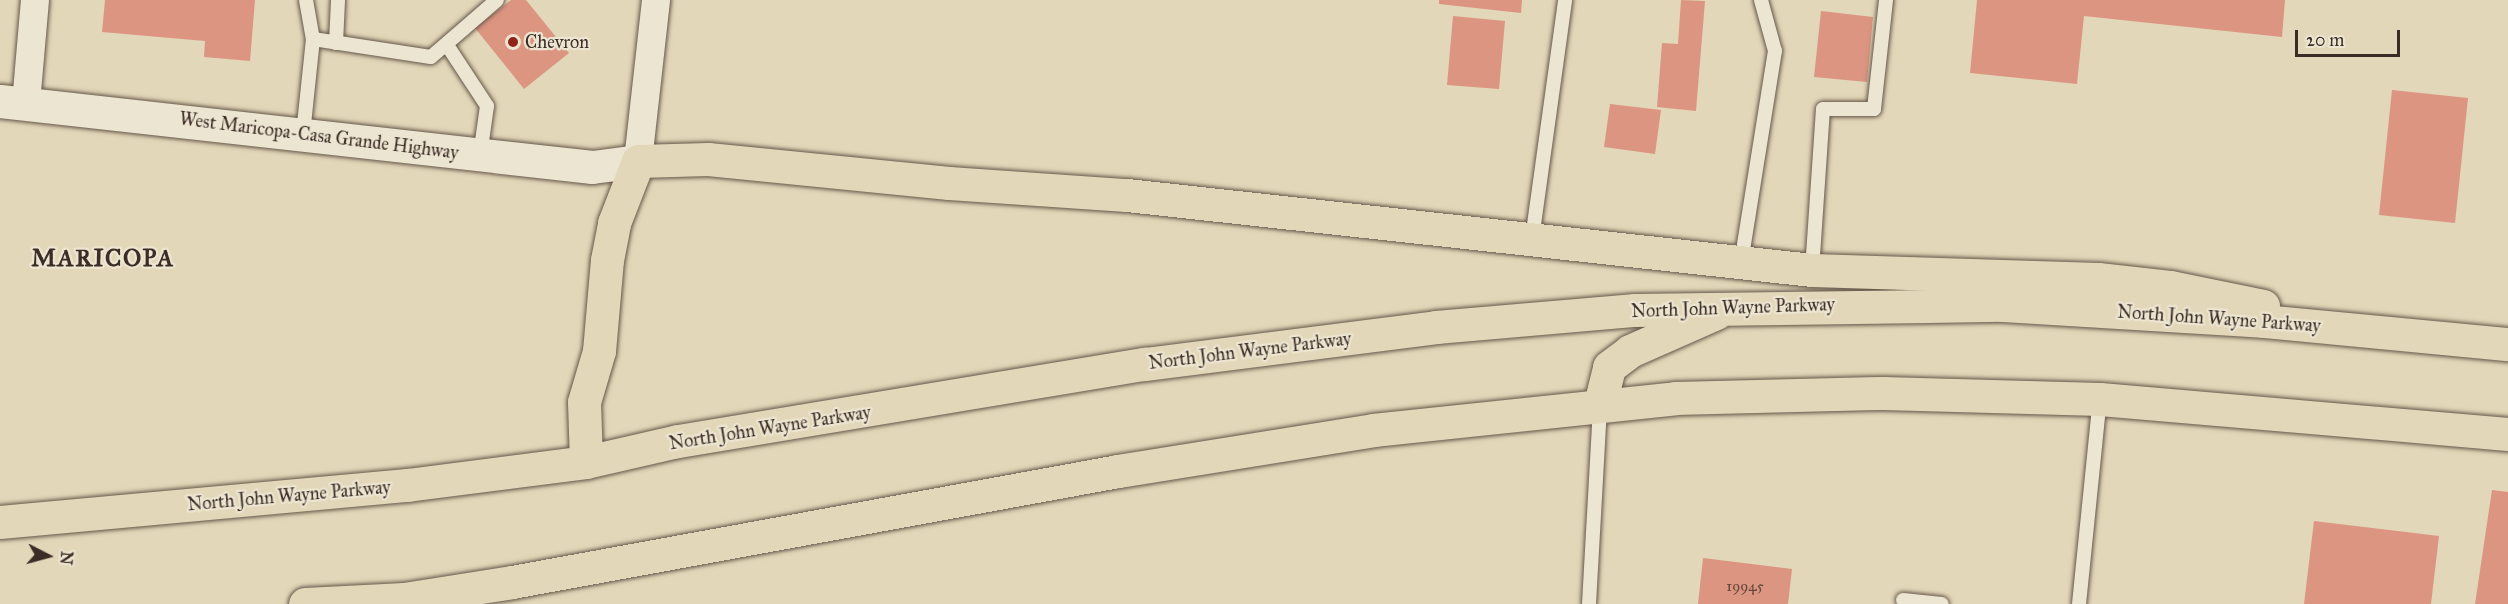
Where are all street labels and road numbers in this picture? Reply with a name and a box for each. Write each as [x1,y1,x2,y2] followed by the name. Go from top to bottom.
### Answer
[178,108,460,164] street label: West Maricopa-Casa Grande Highway
[1631,294,1835,322] street label: North John Wayne Parkway
[2117,301,2321,337] street label: North John Wayne Parkway
[1147,328,1353,374] street label: North John Wayne Parkway
[668,401,872,455] street label: North John Wayne Parkway
[186,476,392,516] street label: North John Wayne Parkway

